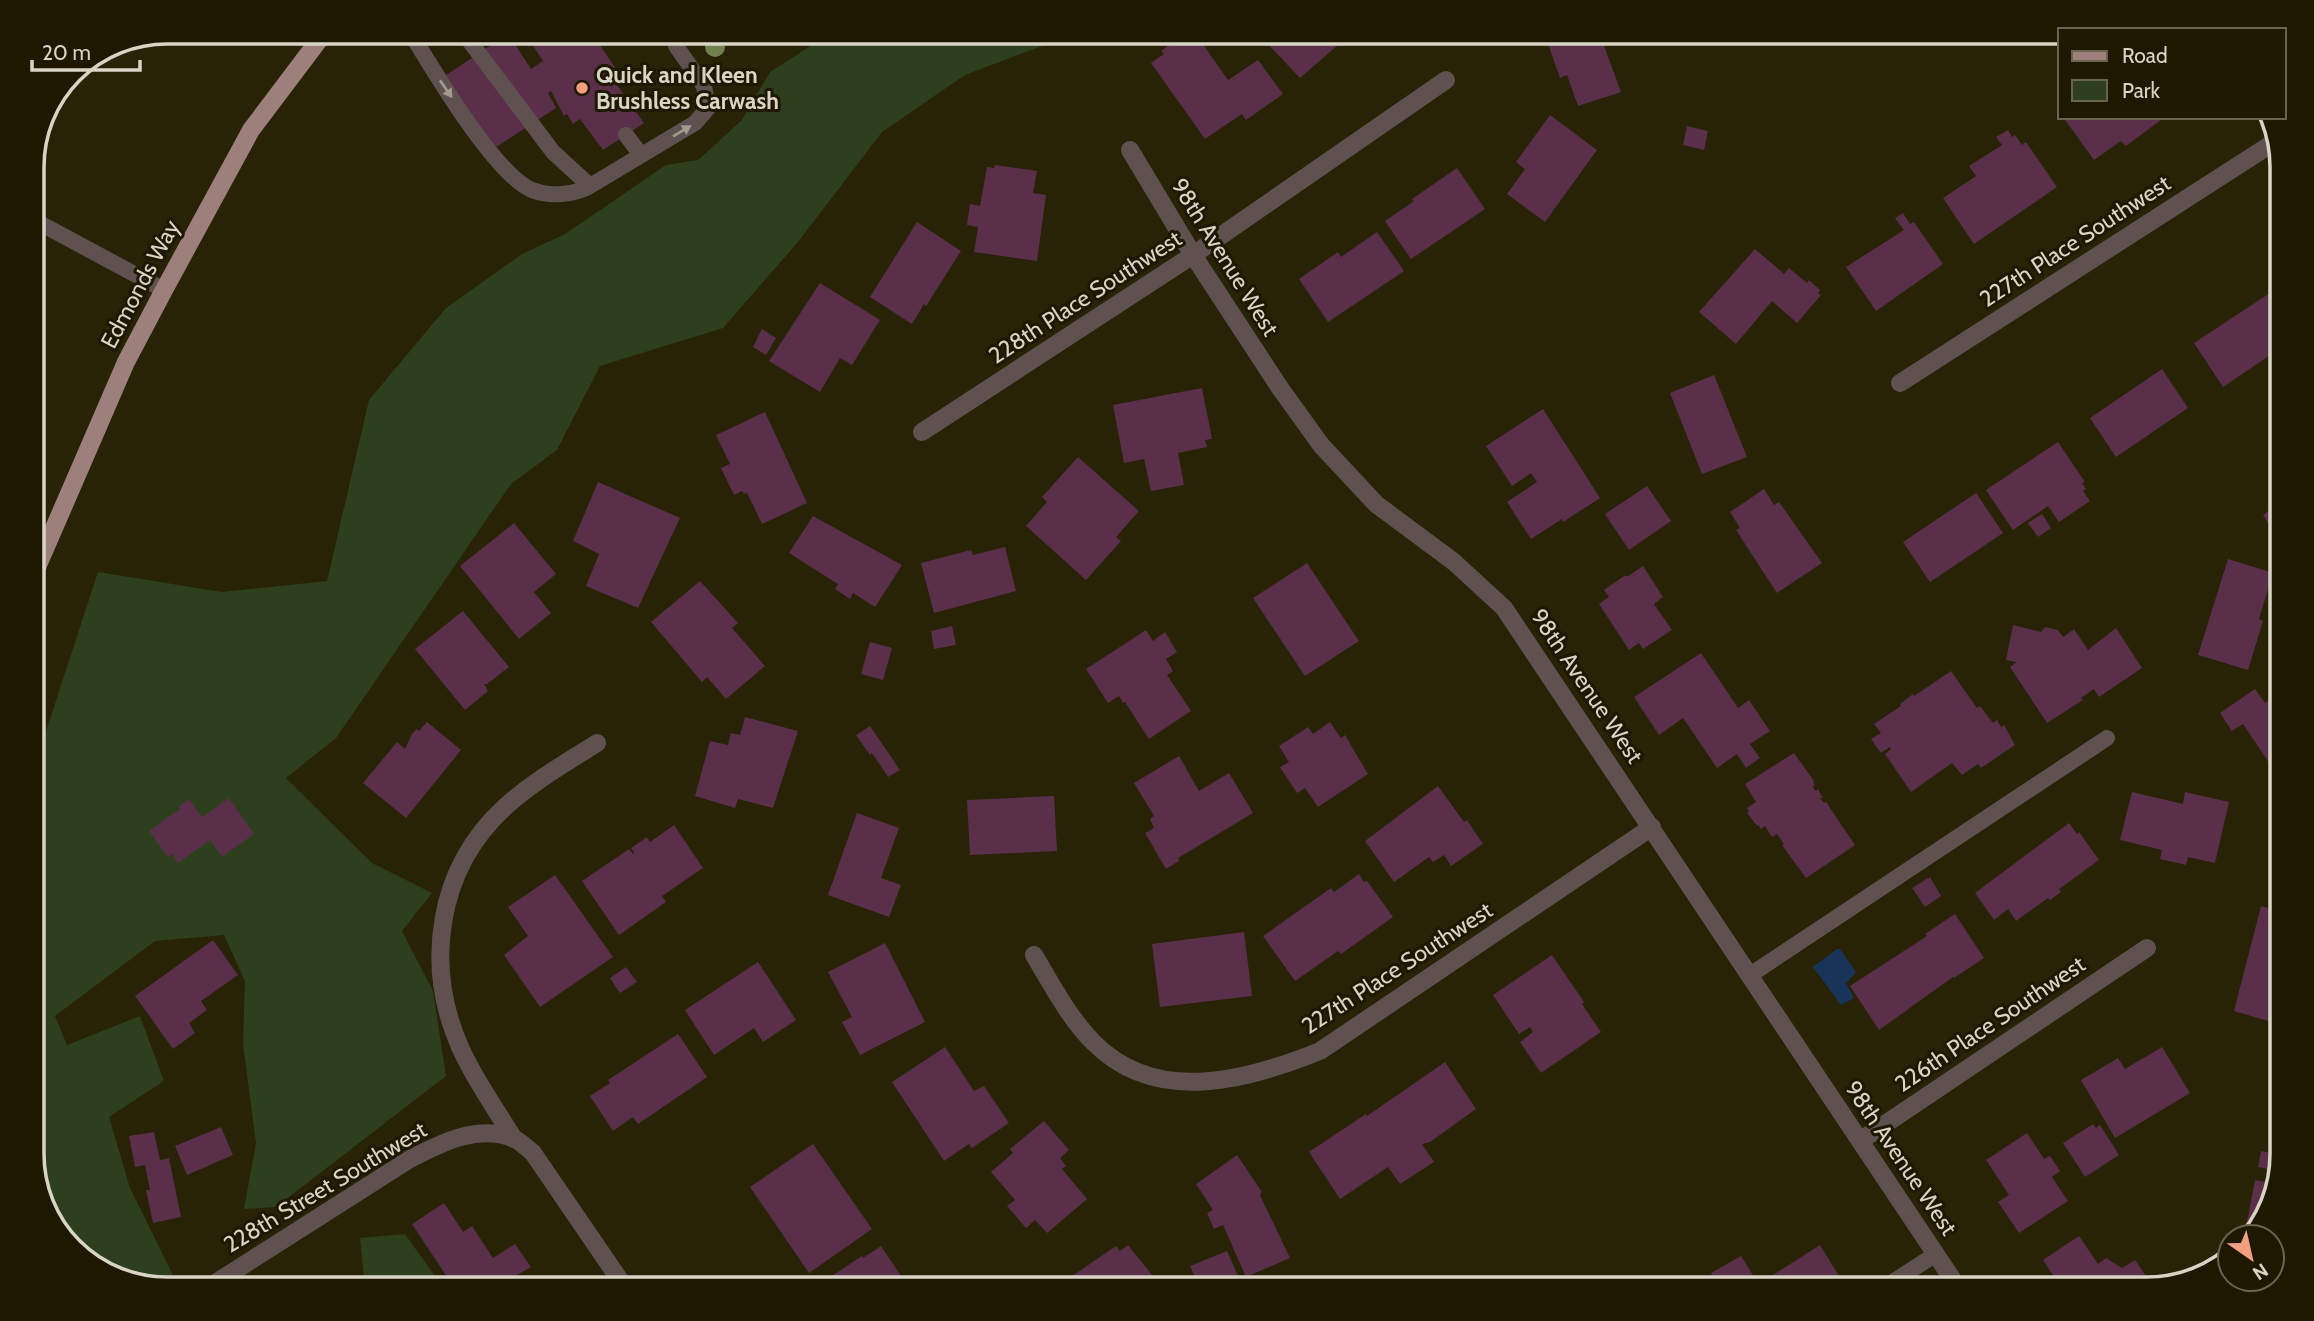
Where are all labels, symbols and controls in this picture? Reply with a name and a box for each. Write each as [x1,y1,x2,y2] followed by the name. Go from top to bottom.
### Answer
[32,28,140,72] scale bar
[2058,28,2286,119] legend
[42,40,91,65] text: 20 m
[2122,43,2168,68] text: Road
[596,61,779,115] place label: Quick and Kleen Brushless Carwash
[2122,78,2160,103] text: Park
[439,80,453,98] one-way arrow
[574,80,590,96] marker: Quick and Kleen Brushless Carwash
[673,124,692,137] one-way arrow
[1974,169,2176,313] street label: 227th Place Southwest
[1165,173,1285,341] street label: 98th Avenue West
[94,215,186,353] street label: Edmonds Way
[983,224,1187,370] street label: 228th Place Southwest
[1525,603,1649,769] street label: 98th Avenue West
[1296,896,1498,1040] street label: 227th Place Southwest
[1890,950,2091,1098] street label: 226th Place Southwest
[1839,1075,1963,1241] street label: 98th Avenue West
[219,1115,432,1259] street label: 228th Street Southwest
[2216,1223,2286,1293] north arrow
[2248,1258,2272,1285] text: N

